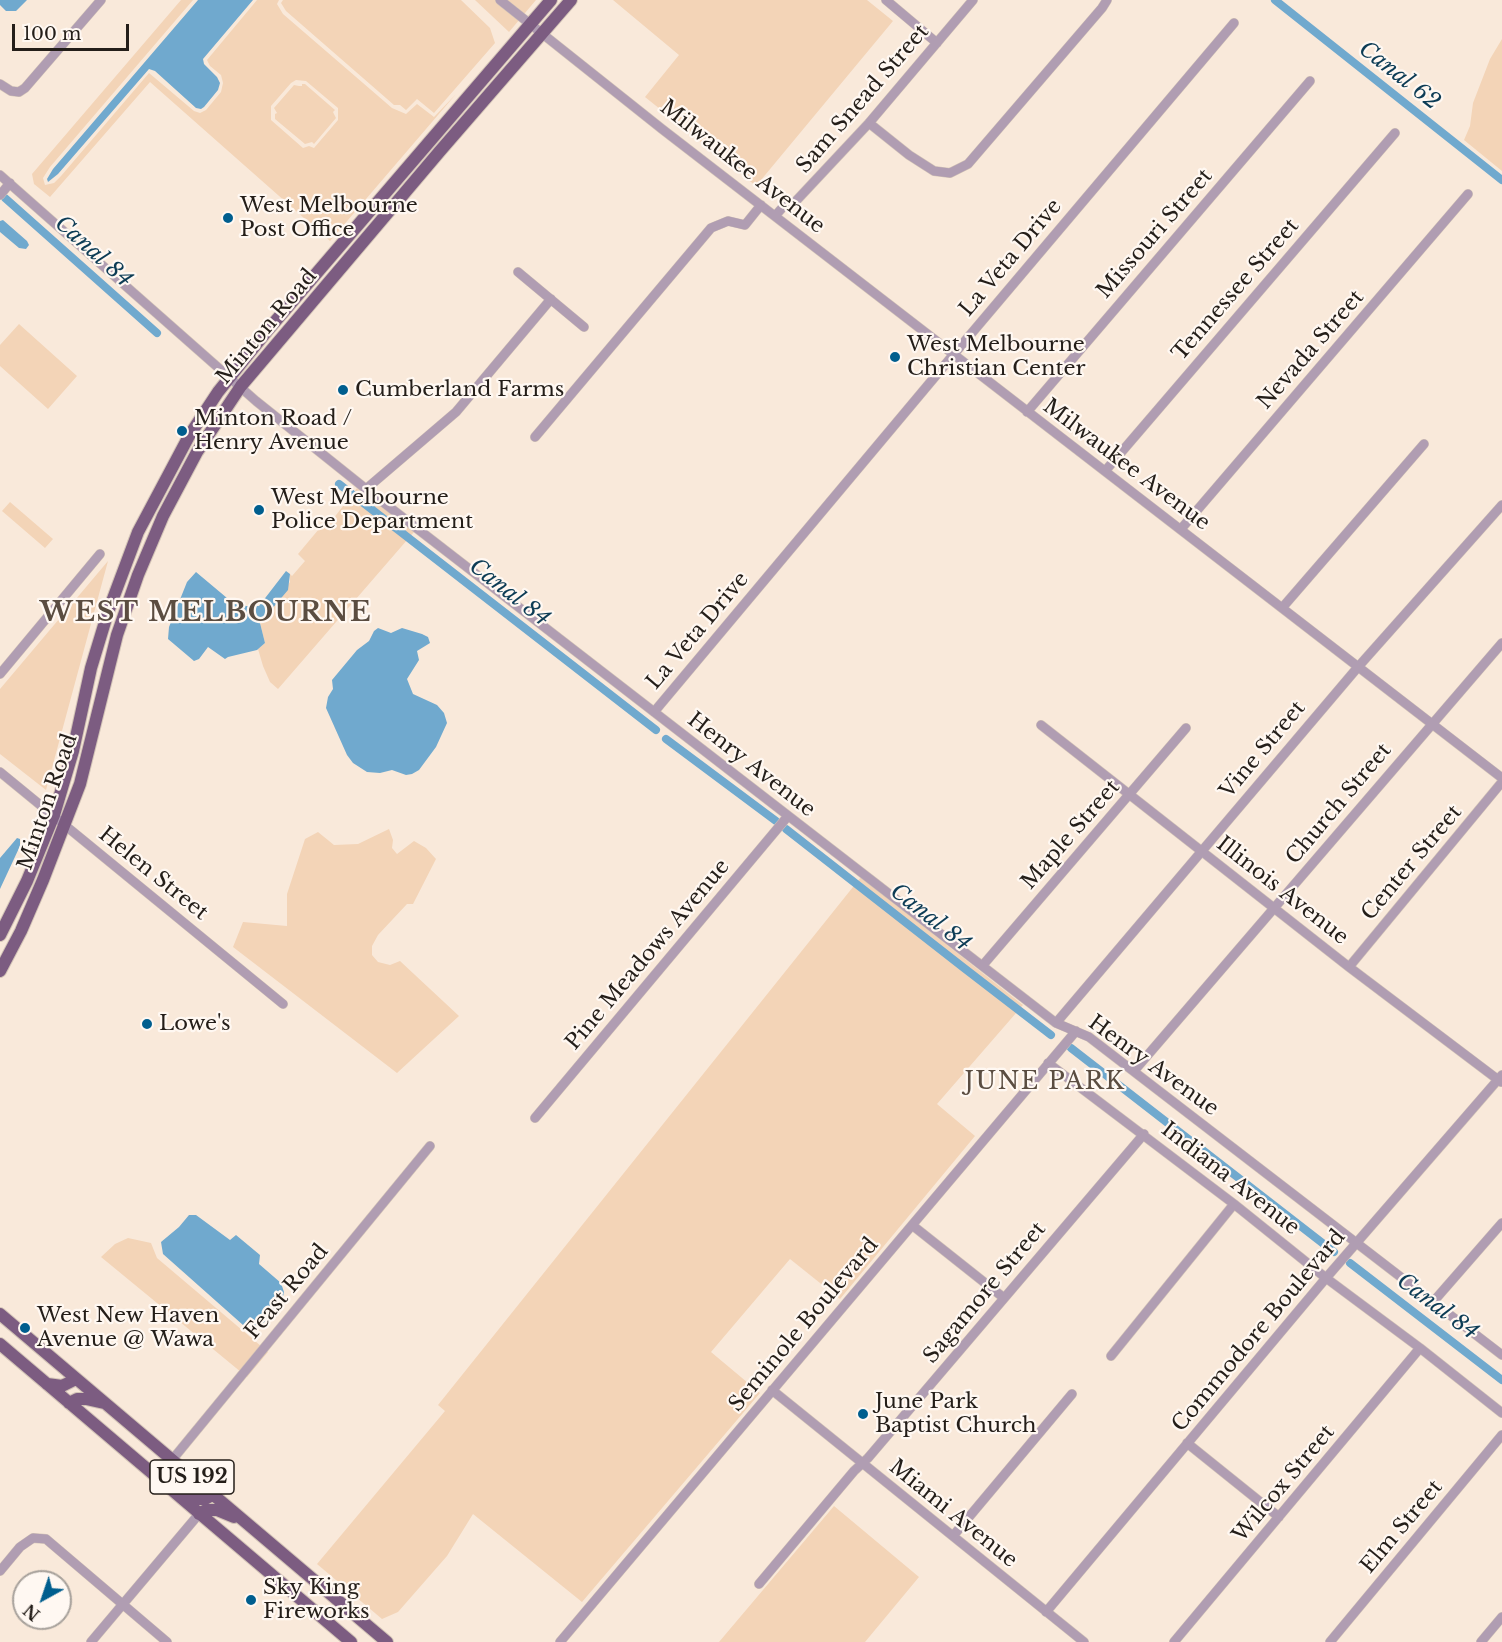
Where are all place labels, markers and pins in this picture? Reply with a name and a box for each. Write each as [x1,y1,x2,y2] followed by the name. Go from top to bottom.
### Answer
[240,193,418,243] place label: West Melbourne Post Office
[221,211,235,225] marker: West Melbourne Post Office
[907,332,1086,382] place label: West Melbourne Christian Center
[888,350,902,364] marker: West Melbourne Christian Center
[355,377,564,403] place label: Cumberland Farms
[336,383,350,397] marker: Cumberland Farms
[194,406,352,456] place label: Minton Road / Henry Avenue
[175,424,189,438] marker: Minton Road / Henry Avenue
[271,485,473,535] place label: West Melbourne Police Department
[252,503,266,517] marker: West Melbourne Police Department
[159,1011,231,1037] place label: Lowe's
[140,1017,154,1031] marker: Lowe's
[37,1303,219,1353] place label: West New Haven Avenue @ Wawa
[18,1321,32,1335] marker: West New Haven Avenue @ Wawa
[875,1389,1036,1439] place label: June Park Baptist Church
[856,1407,870,1421] marker: June Park Baptist Church
[263,1575,370,1625] place label: Sky King Fireworks
[244,1593,258,1607] marker: Sky King Fireworks

